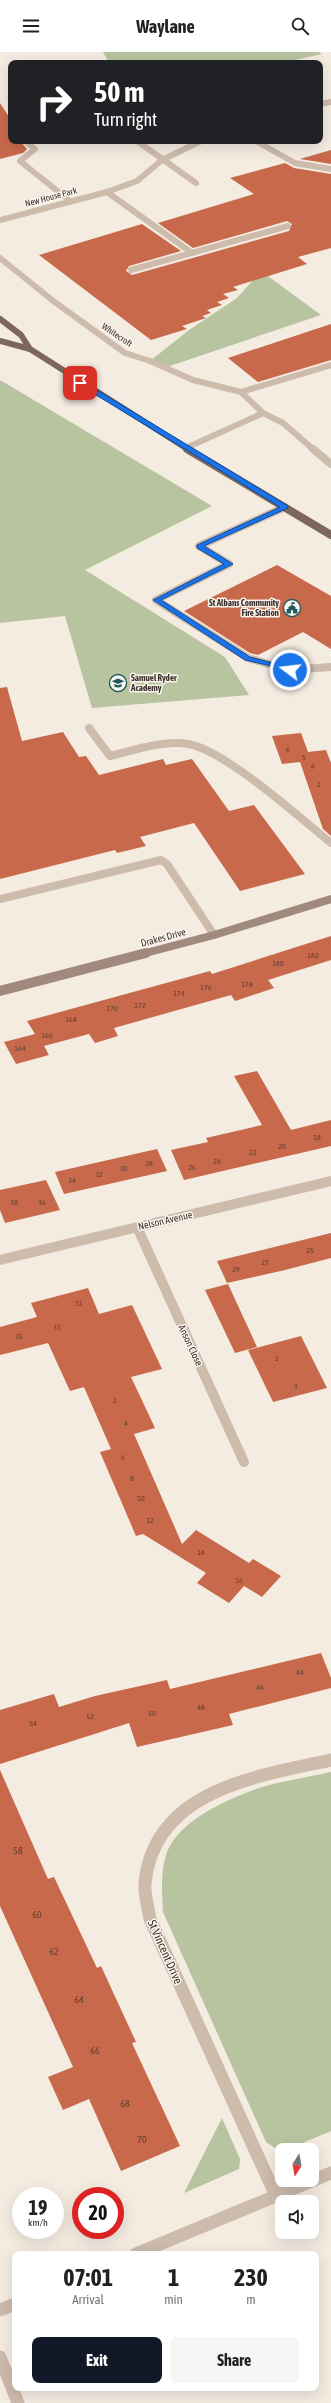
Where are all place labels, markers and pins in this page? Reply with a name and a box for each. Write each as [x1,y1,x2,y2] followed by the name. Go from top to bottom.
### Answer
[63,366,97,400] pin
[209,598,280,618] place label: St Albans Community Fire Station
[282,598,302,618] public building icon: St Albans Community Fire Station
[108,673,128,693] school or university icon: Samuel Ryder Academy
[130,673,177,693] place label: Samuel Ryder Academy

